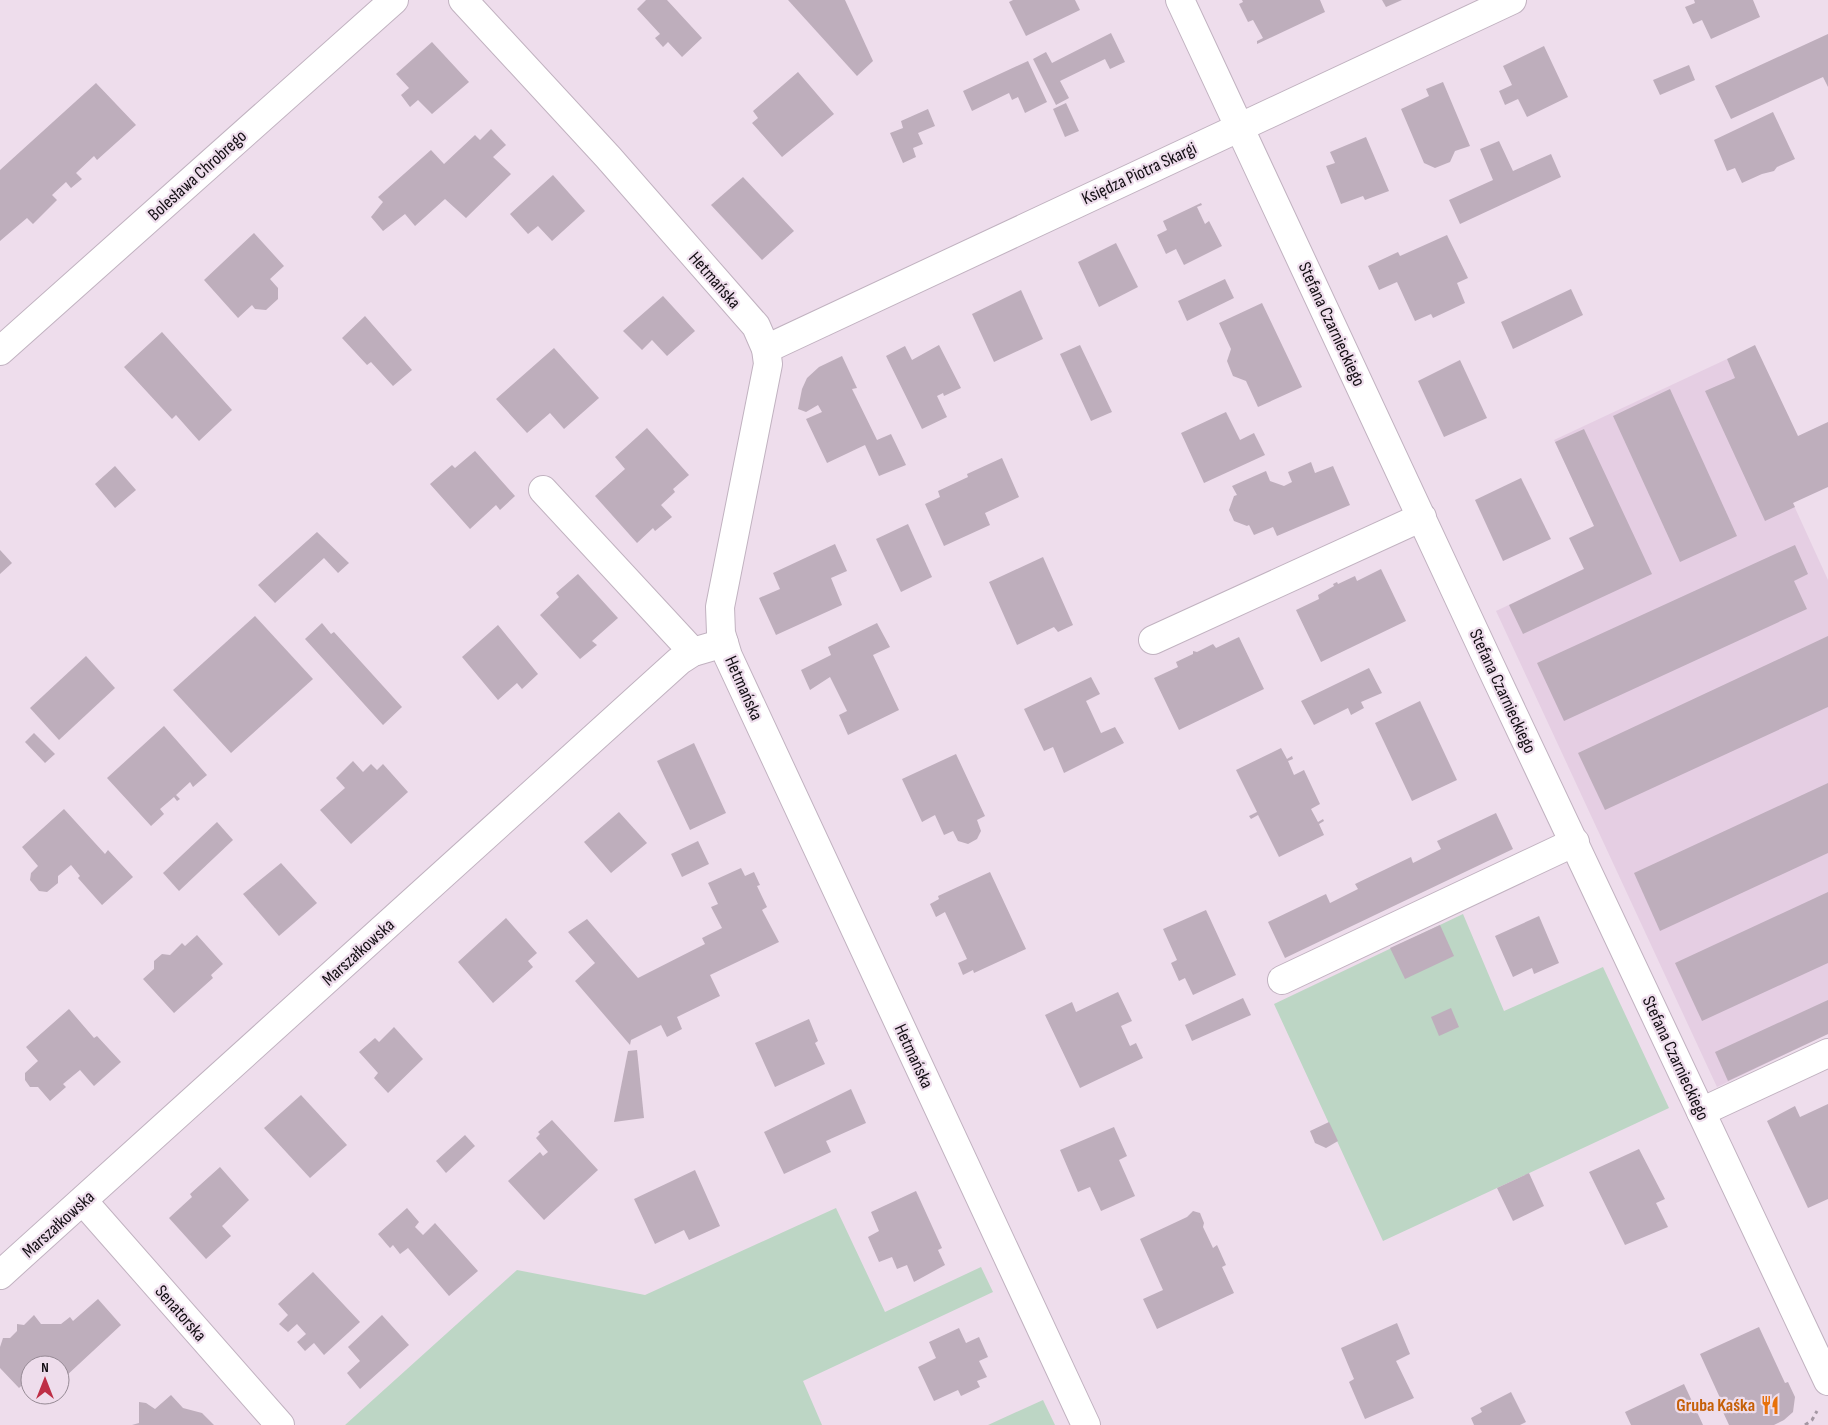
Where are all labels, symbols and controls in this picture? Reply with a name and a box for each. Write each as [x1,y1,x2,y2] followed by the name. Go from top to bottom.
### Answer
[144,126,251,225] street label: Bolesława Chrobrego
[1079,138,1200,209] street label: Księdza Piotra Skargi
[684,248,745,313] street label: Hetmańska
[1294,259,1369,390] street label: Stefana Czarnieckiego
[1465,626,1540,757] street label: Stefana Czarnieckiego
[720,653,767,724] street label: Hetmańska
[318,914,399,990] street label: Marszałkowska
[1638,993,1713,1124] street label: Stefana Czarnieckiego
[890,1021,938,1092] street label: Hetmańska
[18,1186,99,1262] street label: Marszałkowska
[151,1281,211,1346] street label: Senatorska
[20,1355,70,1405] north arrow
[41,1359,49,1376] text: N
[1759,1394,1781,1416] restaurant icon: Gruba Kaśka
[1676,1395,1755,1416] place label: Gruba Kaśka

